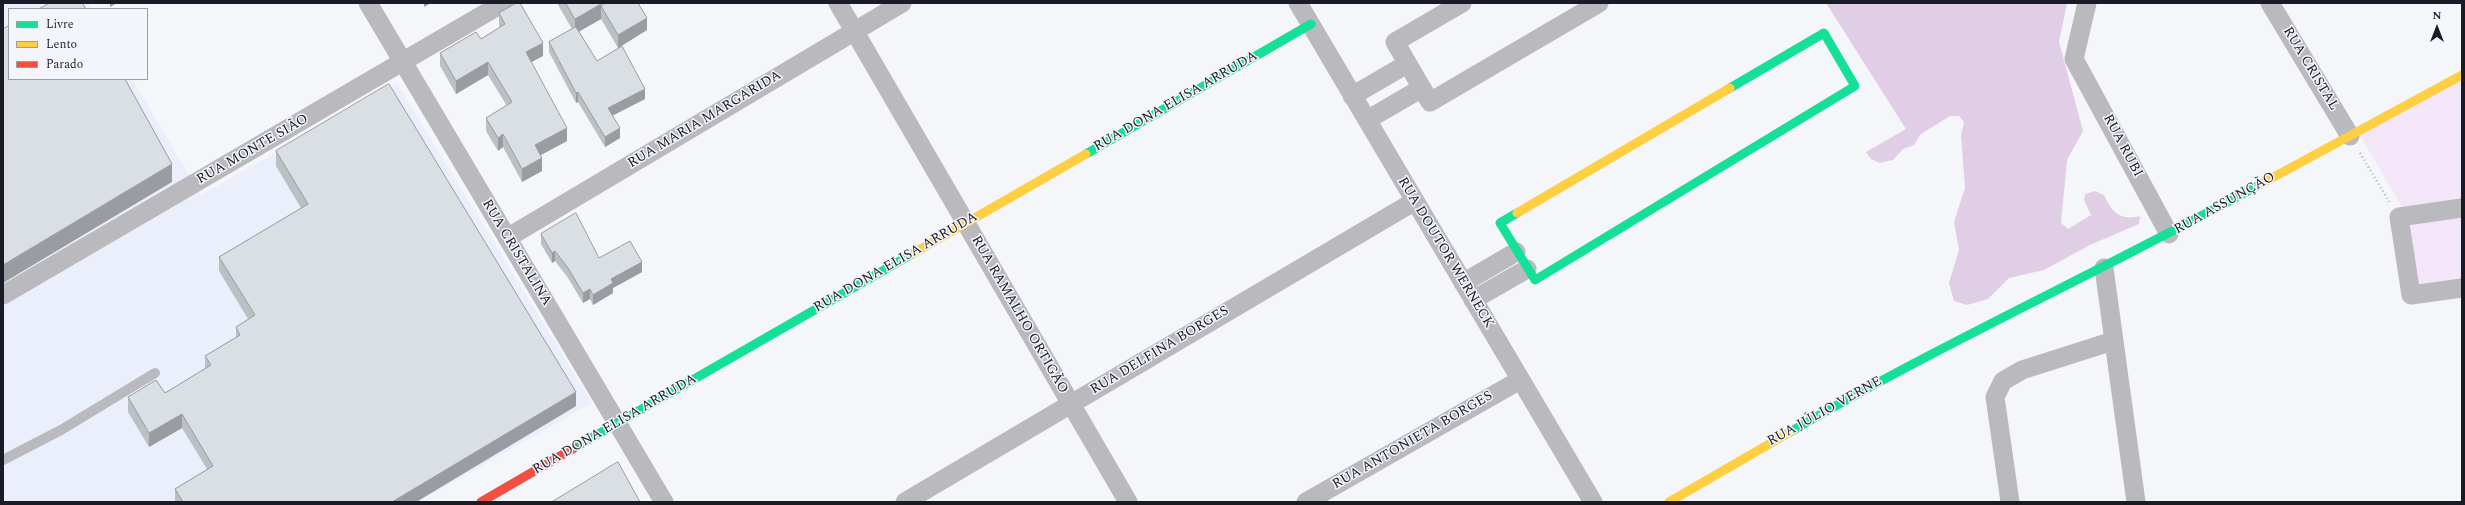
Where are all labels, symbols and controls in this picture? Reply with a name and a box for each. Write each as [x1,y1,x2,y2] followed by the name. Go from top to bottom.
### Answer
[2433,7,2441,24] text: N
[8,8,148,80] legend
[2417,8,2457,48] north arrow
[46,15,74,34] text: Livre
[2278,24,2342,114] street label: RUA CRISTAL
[46,35,77,54] text: Lento
[1091,48,1261,156] street label: RUA DONA ELISA ARRUDA
[46,55,83,74] text: Parado
[625,67,785,173] street label: RUA MARIA MARGARIDA
[194,111,312,189] street label: RUA MONTE SIÃO
[2098,112,2146,180] street label: RUA RUBI
[2172,169,2278,239] street label: RUA ASSUNÇÃO
[1393,174,1497,332] street label: RUA DOUTOR WERNECK
[478,197,554,309] street label: RUA CRISTALINA
[811,209,981,317] street label: RUA DONA ELISA ARRUDA
[967,233,1071,397] street label: RUA RAMALHO ORTIGÃO
[1088,303,1232,399] street label: RUA DELFINA BORGES
[530,371,700,479] street label: RUA DONA ELISA ARRUDA
[1765,374,1885,450] street label: RUA JÚLIO VERNE
[1330,388,1496,494] street label: RUA ANTONIETA BORGES

